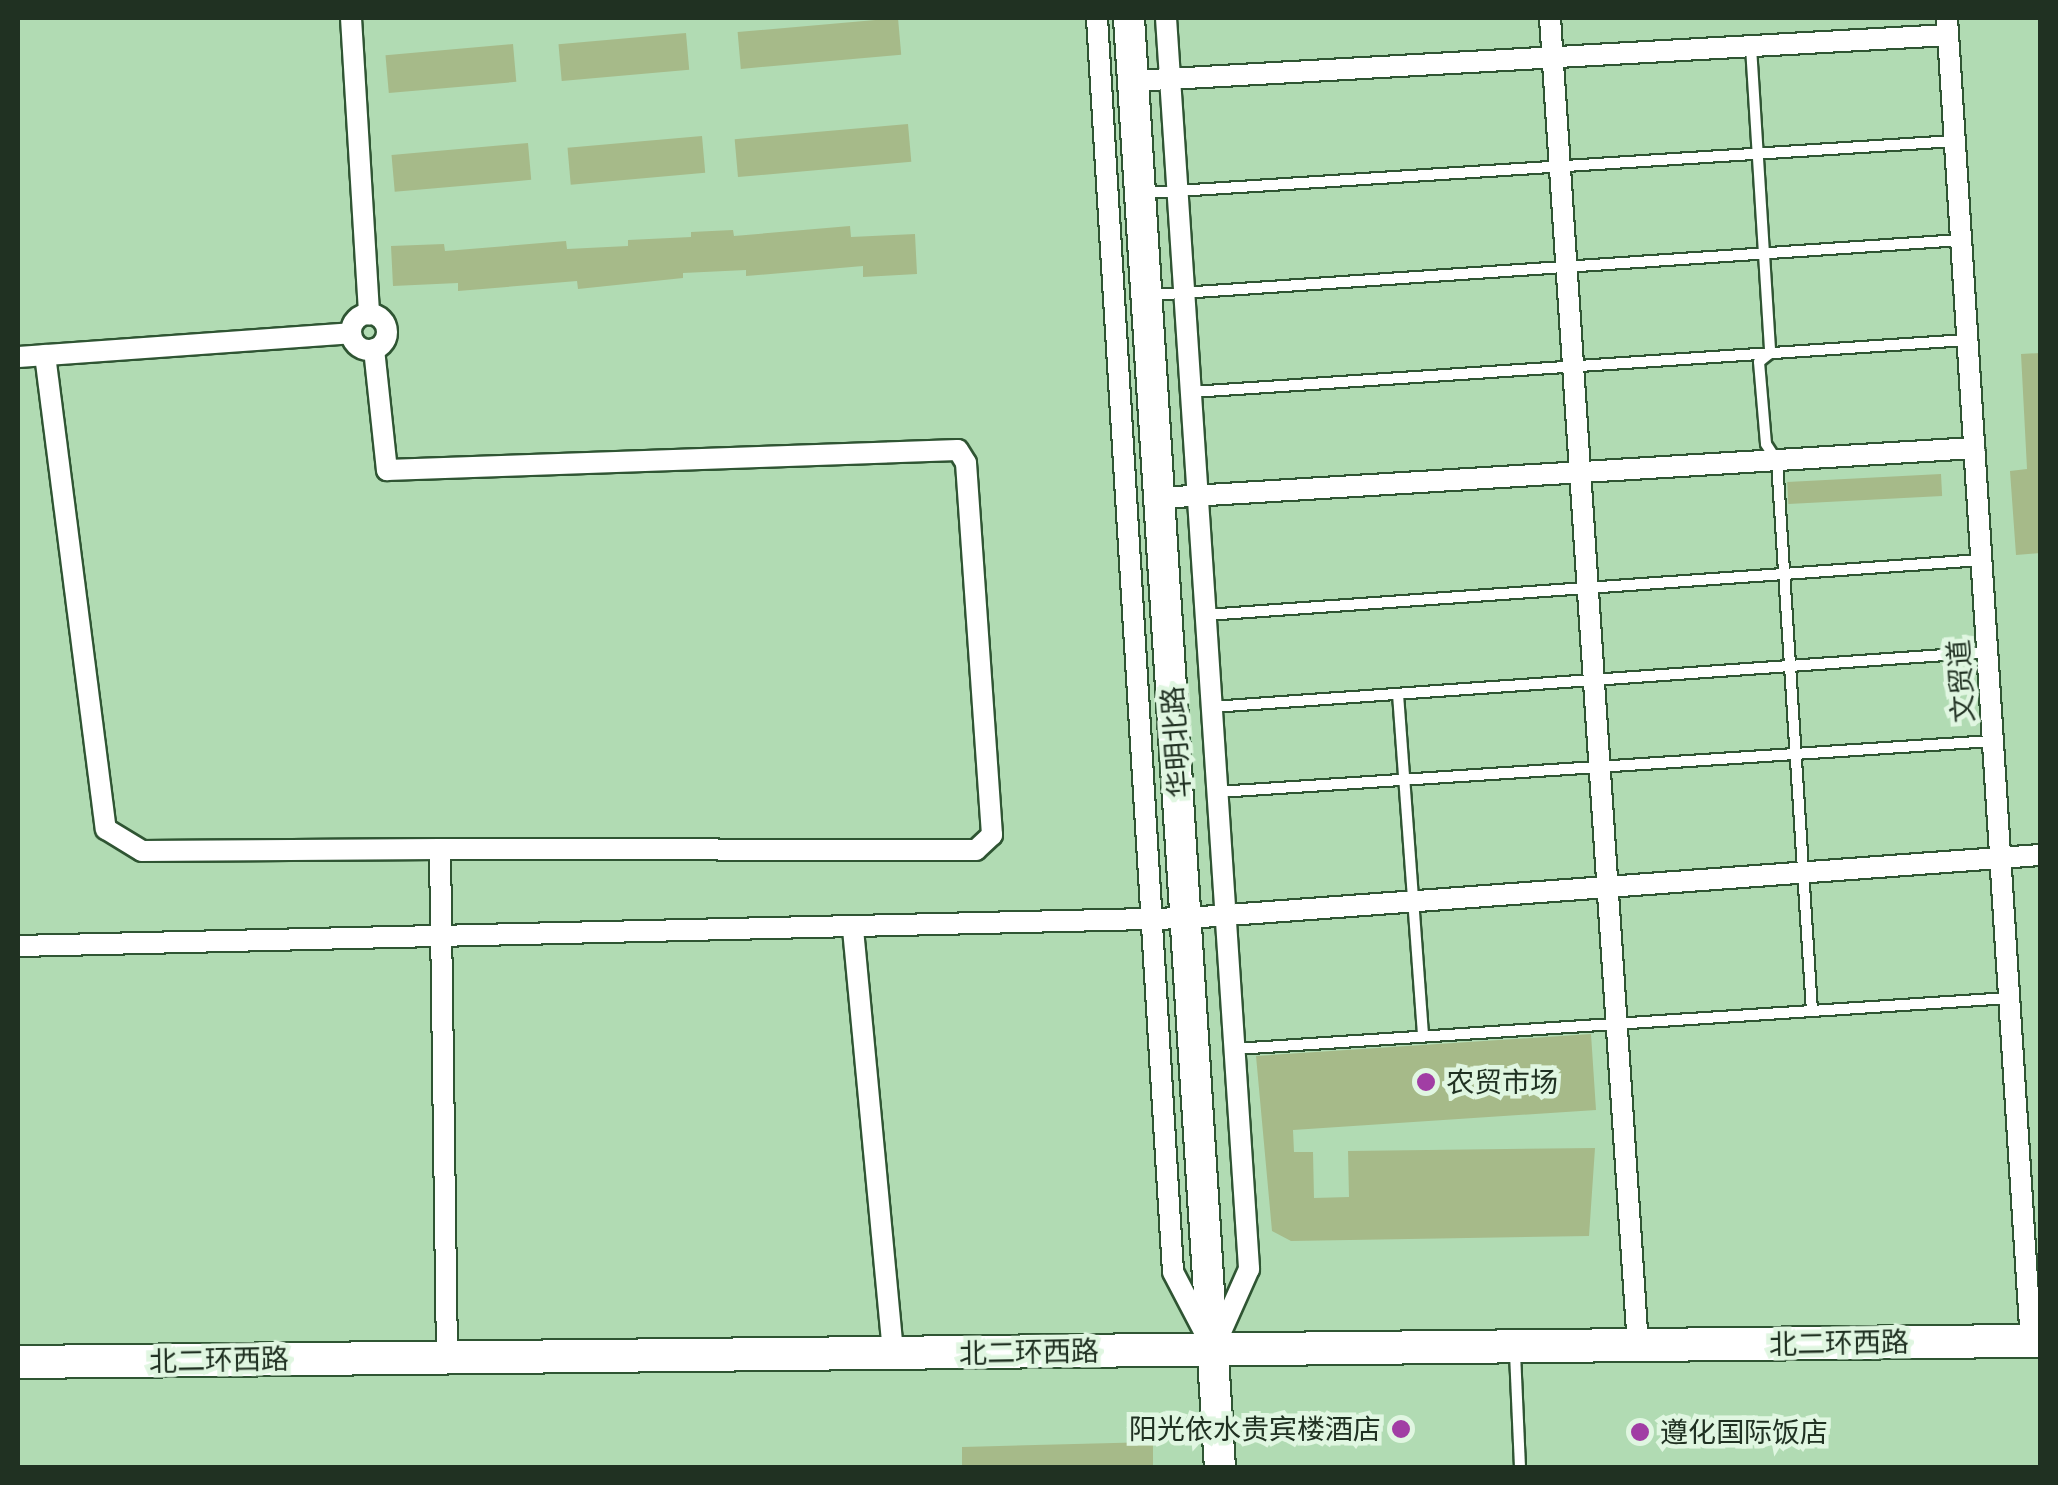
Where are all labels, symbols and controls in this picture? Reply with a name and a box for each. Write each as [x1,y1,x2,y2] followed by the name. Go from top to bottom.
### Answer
[1941,638,1981,724] street label: 文贸道
[1155,685,1197,799] street label: 华明北路
[1446,1065,1558,1099] place label: 农贸市场
[1415,1071,1437,1093] marker: 农贸市场
[1769,1325,1909,1361] street label: 北二环西路
[959,1334,1099,1370] street label: 北二环西路
[149,1342,289,1378] street label: 北二环西路
[1129,1412,1381,1446] place label: 阳光依水贵宾楼酒店
[1660,1415,1828,1449] place label: 遵化国际饭店
[1390,1418,1412,1440] marker: 阳光依水贵宾楼酒店
[1629,1421,1651,1443] marker: 遵化国际饭店

